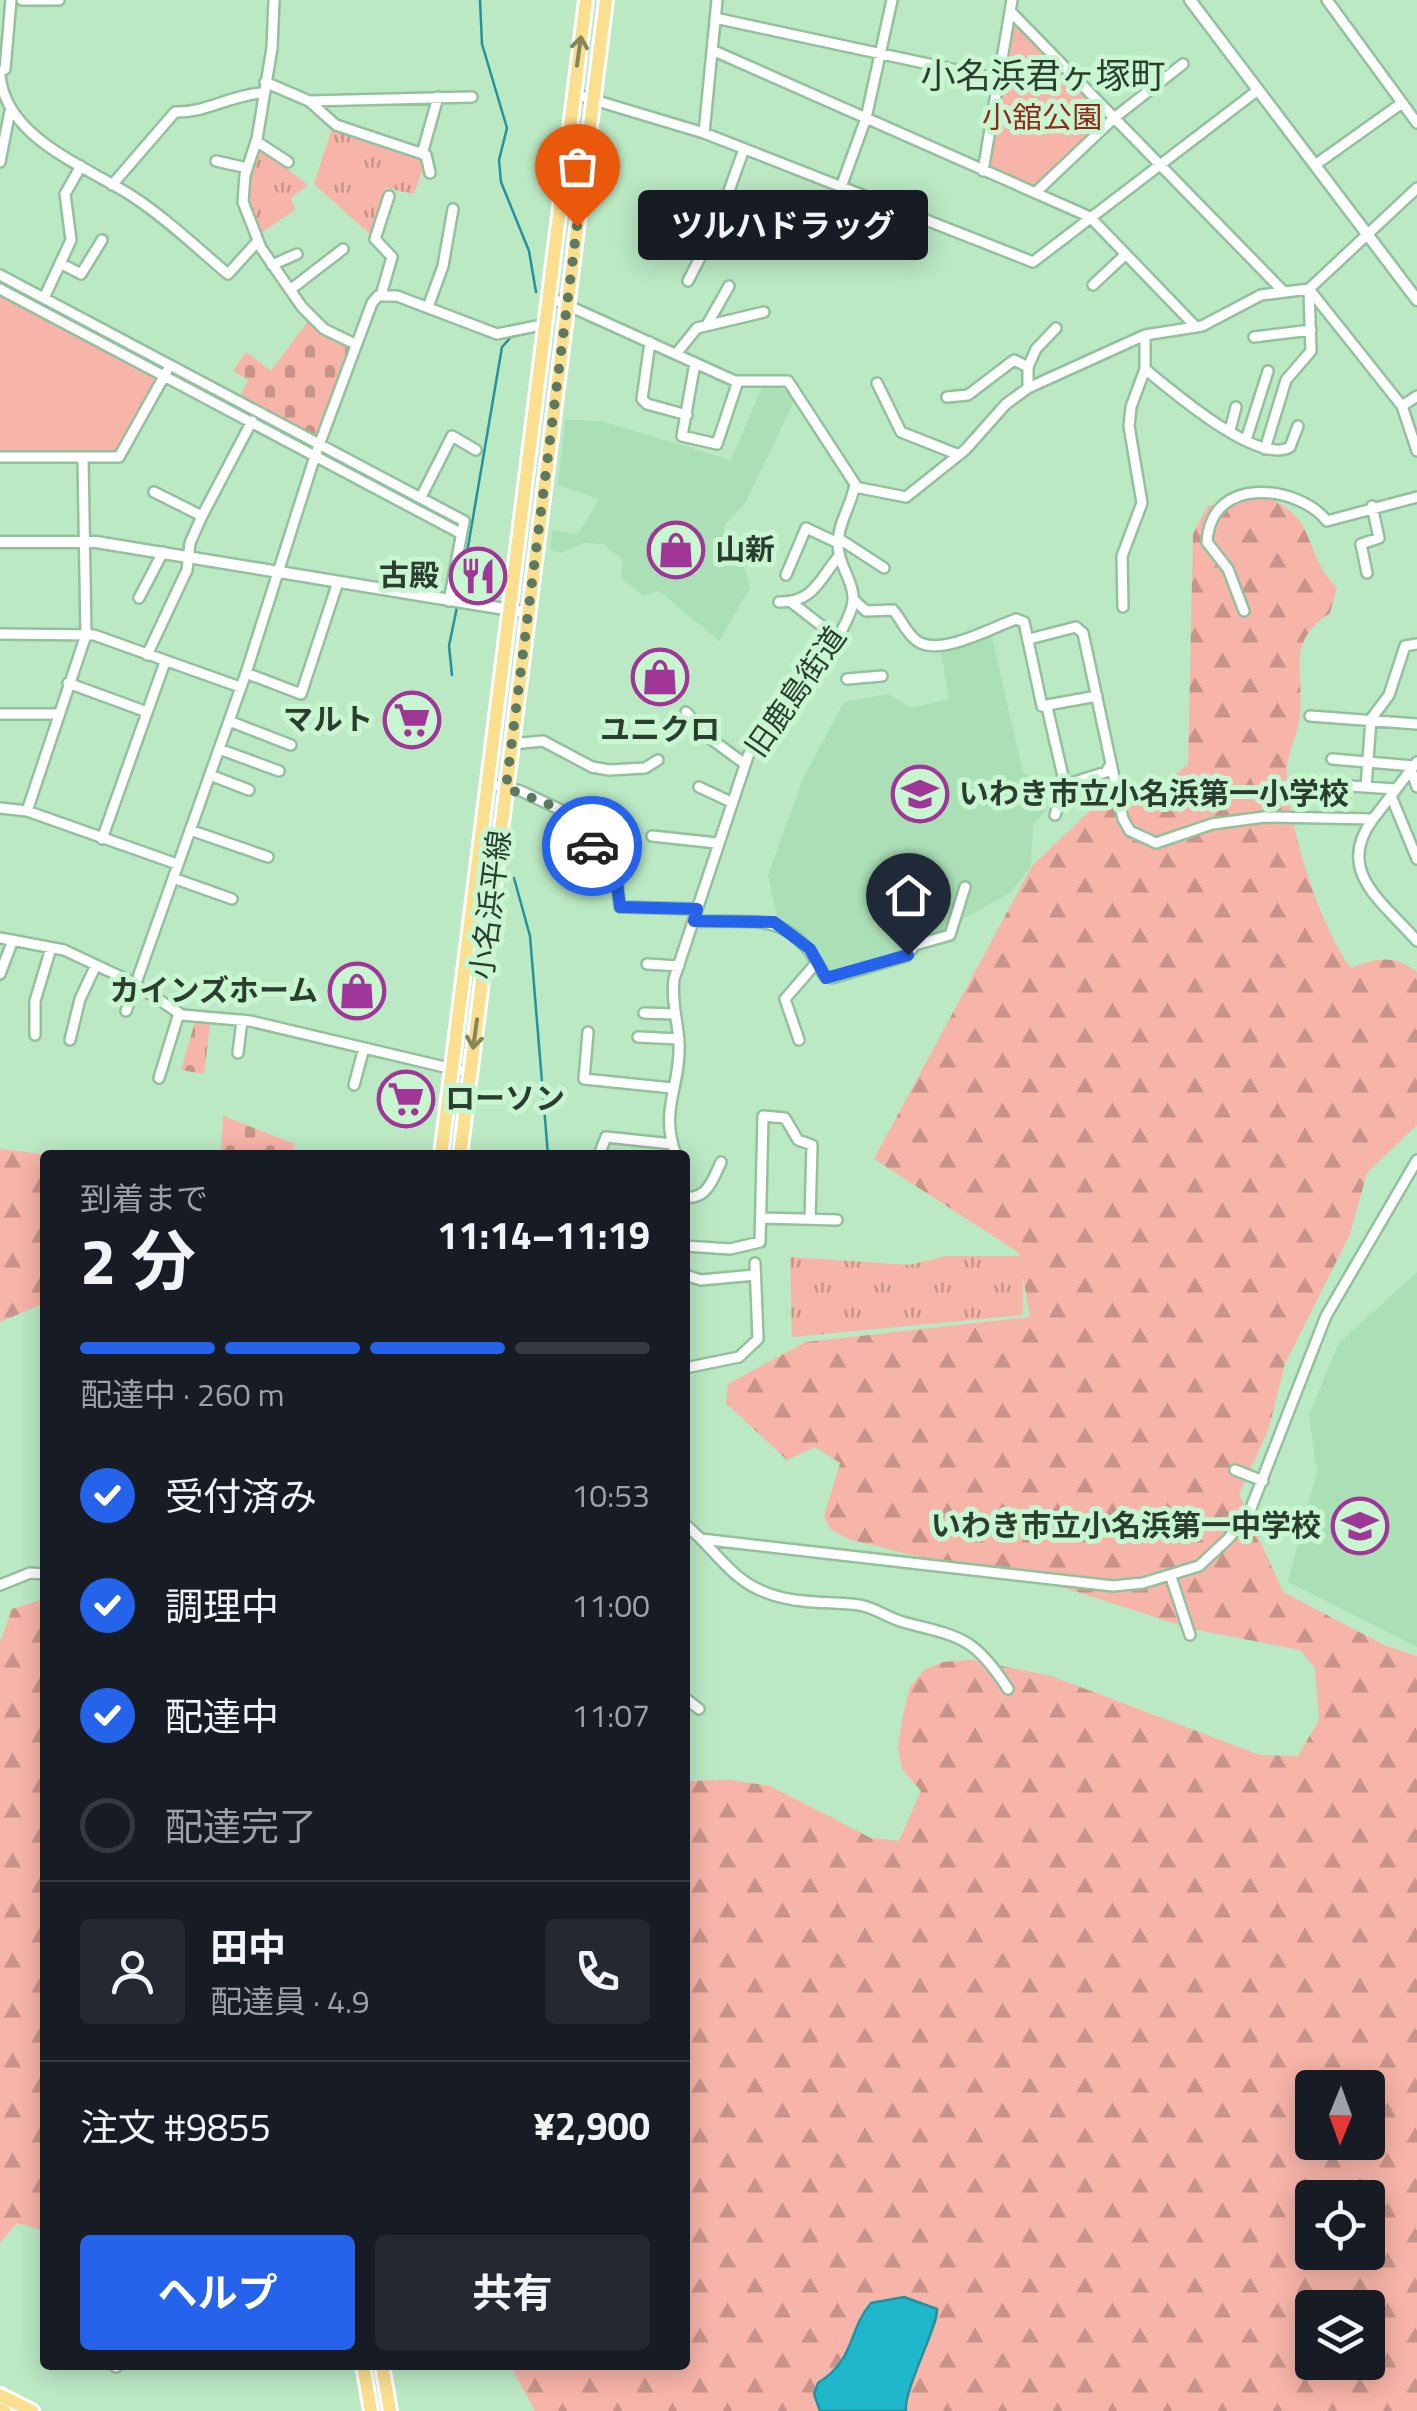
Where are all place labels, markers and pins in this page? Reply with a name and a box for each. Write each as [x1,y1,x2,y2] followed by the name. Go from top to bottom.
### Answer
[535,124,620,227] pin
[637,191,927,261] callout: ツルハドラッグ
[646,520,706,580] shop icon: 山新
[715,526,775,572] place label: 山新
[448,546,508,606] restaurant icon: 古殿
[379,552,439,598] place label: 古殿
[630,647,690,707] shop icon: ユニクロ
[382,690,442,750] supermarket icon: マルト
[283,696,373,742] place label: マルト
[600,706,720,752] place label: ユニクロ
[890,764,950,824] school or university icon: いわき市立小名浜第一小学校
[959,770,1349,816] place label: いわき市立小名浜第一小学校
[866,853,951,956] pin
[327,961,387,1021] shop icon: カインズホーム
[110,967,318,1013] place label: カインズホーム
[376,1069,436,1129] supermarket icon: ローソン
[445,1075,565,1121] place label: ローソン
[1330,1496,1390,1556] school or university icon: いわき市立小名浜第一中学校
[931,1502,1321,1548] place label: いわき市立小名浜第一中学校

